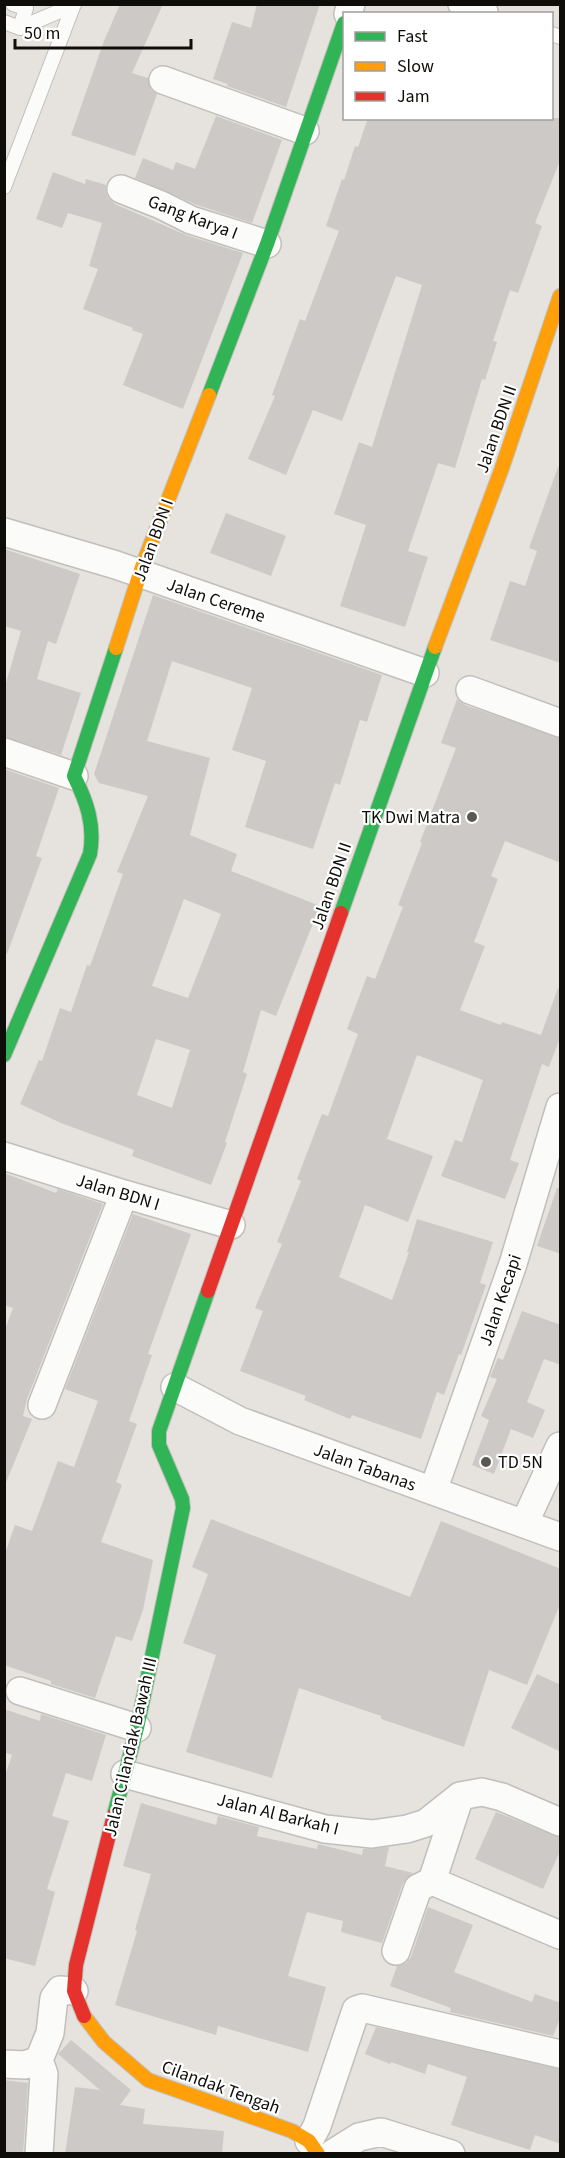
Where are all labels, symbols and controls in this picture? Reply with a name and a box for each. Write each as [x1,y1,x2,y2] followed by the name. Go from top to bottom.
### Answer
[15,12,190,50] scale bar
[343,12,553,120] legend
[24,21,60,46] text: 50 m
[397,24,428,49] text: Fast
[397,54,434,79] text: Slow
[397,84,430,109] text: Jam
[144,189,241,246] street label: Gang Karya I
[470,382,523,476] street label: Jalan BDN II
[127,495,180,585] street label: Jalan BDN I
[163,572,269,629] street label: Jalan Cereme
[361,805,460,830] place label: TK Dwi Matra
[465,810,479,824] marker: TK Dwi Matra
[305,839,358,933] street label: Jalan BDN II
[73,1168,163,1217] street label: Jalan BDN I
[473,1251,528,1349] street label: Jalan Kecapi
[310,1437,420,1498] street label: Jalan Tabanas
[498,1450,543,1475] place label: TD 5N
[479,1455,493,1469] marker: TD 5N
[98,1655,163,1839] street label: Jalan Cilandak Bawah III
[214,1787,341,1842] street label: Jalan Al Barkah I
[158,2054,284,2121] street label: Cilandak Tengah

